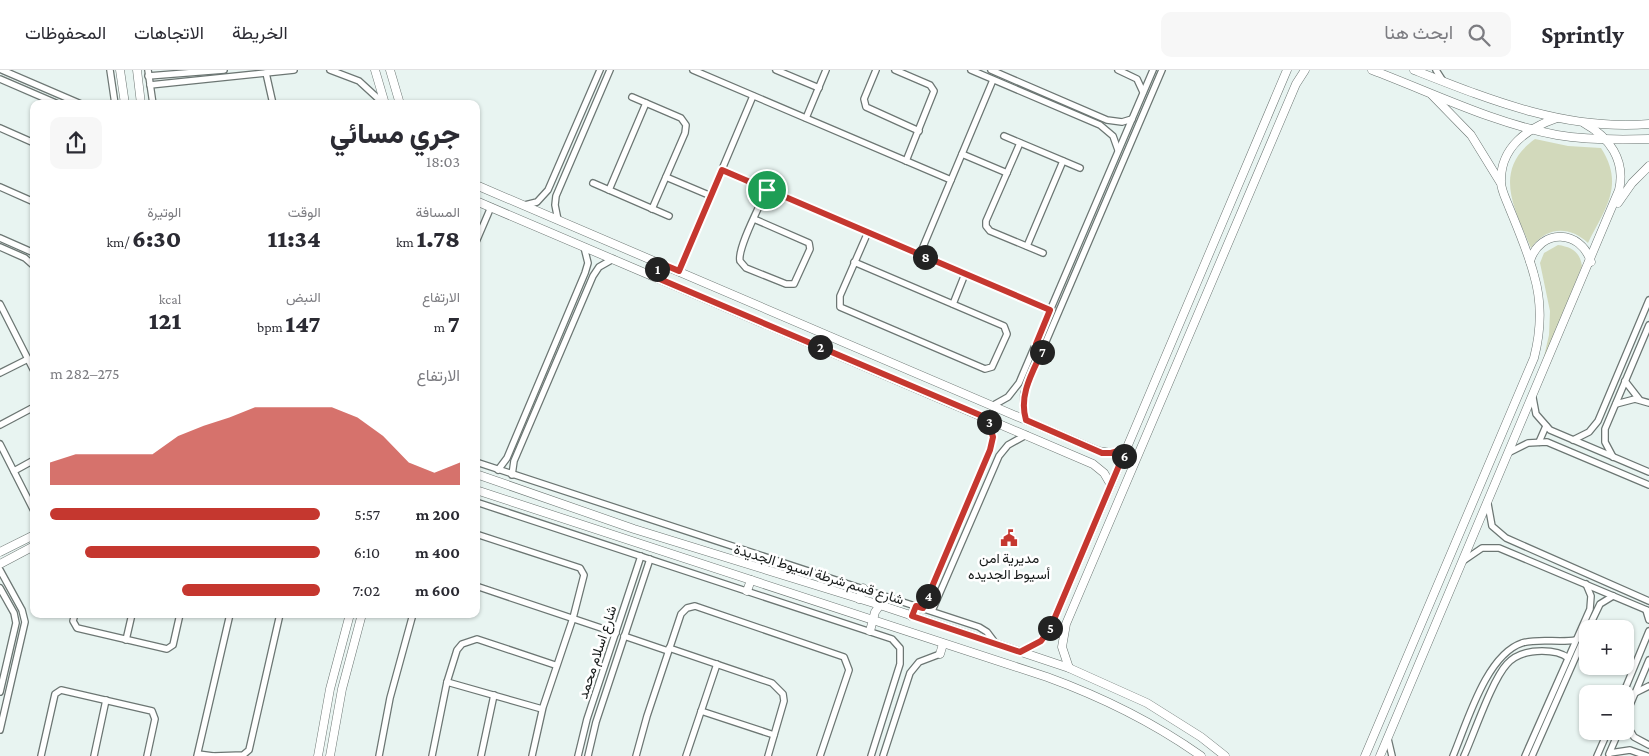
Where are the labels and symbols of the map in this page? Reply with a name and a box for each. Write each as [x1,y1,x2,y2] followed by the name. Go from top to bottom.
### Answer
[746,169,788,211] pin
[912,244,938,270] pin: 8
[644,256,670,282] pin: 1
[808,334,832,360] pin: 2
[1030,340,1054,364] pin: 7
[976,410,1002,434] pin: 3
[1112,444,1136,468] pin: 6
[999,528,1019,548] public building icon: مديرية امن أسيوط الجديده
[731,541,906,610] street label: شارع قسم شرطة اسيوط الجديدة
[968,550,1050,583] place label: مديرية امن أسيوط الجديده
[916,584,940,608] pin: 4
[574,603,622,701] street label: شارع اسلام محمد
[1038,616,1062,640] pin: 5

